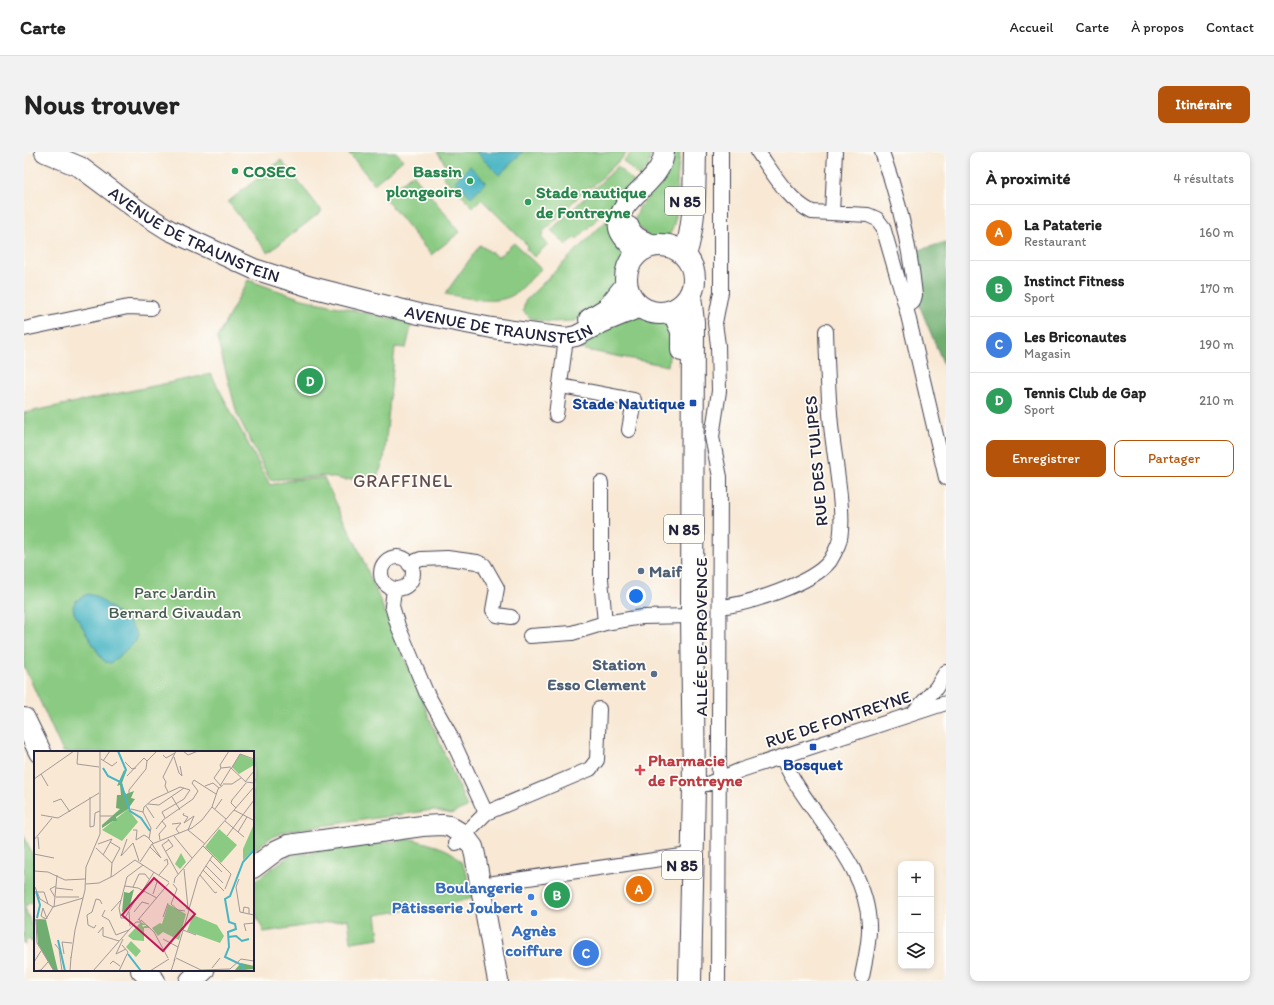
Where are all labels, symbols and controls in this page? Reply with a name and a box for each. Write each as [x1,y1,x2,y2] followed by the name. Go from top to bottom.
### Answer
[20,16,66,39] text: Carte
[1010,19,1053,36] text: Accueil
[1075,19,1109,36] text: Carte
[1131,19,1184,36] text: À propos
[1206,19,1254,36] text: Contact
[1158,86,1250,123] button: Itinéraire
[24,87,179,121] text: Nous trouver
[243,161,296,181] place label: COSEC
[385,161,462,202] place label: Bassin plongeoirs
[230,166,240,176] marker: COSEC
[986,168,1071,188] text: À proximité
[1173,171,1234,186] text: 4 résultats
[465,176,475,186] marker: Bassin plongeoirs
[105,182,282,287] street label: AVENUE DE TRAUNSTEIN
[536,182,647,223] place label: Stade nautique de Fontreyne
[665,187,705,215] road number: N 85
[523,197,533,207] marker: Stade nautique de Fontreyne
[1024,216,1102,234] text: La Pataterie
[995,225,1003,240] text: A
[1199,225,1234,240] text: 160 m
[1024,234,1086,249] text: Restaurant
[1024,272,1124,290] text: Instinct Fitness
[995,281,1003,296] text: B
[1200,281,1234,296] text: 170 m
[1024,290,1055,305] text: Sport
[403,301,596,348] street label: AVENUE DE TRAUNSTEIN
[1024,328,1126,346] text: Les Briconautes
[995,337,1003,352] text: C
[1199,337,1234,352] text: 190 m
[1024,346,1071,361] text: Magasin
[297,366,323,396] pin: D
[1024,384,1146,402] text: Tennis Club de Gap
[572,393,685,414] place label: Stade Nautique
[995,393,1003,408] text: D
[1199,393,1234,408] text: 210 m
[800,395,832,527] street label: RUE DES TULIPES
[688,398,698,408] marker: Stade Nautique
[1024,402,1055,417] text: Sport
[986,440,1106,477] button: Enregistrer
[1114,440,1234,477] button: Partager
[353,470,453,492] district label: GRAFFINEL
[664,515,704,543] road number: N 85
[691,557,711,717] street label: ALLÉE DE PROVENCE
[649,561,683,581] place label: Maif
[636,566,646,576] marker: Maif
[109,582,242,622] park label: Parc Jardin Bernard Givaudan
[626,586,646,606] your location
[547,654,647,694] place label: Station Esso Clement
[649,669,659,679] marker: Station Esso Clement
[763,686,913,752] street label: RUE DE FONTREYNE
[808,742,818,752] marker: Bosquet
[648,750,743,791] place label: Pharmacie de Fontreyne
[34,751,254,971] inset map
[783,754,844,775] place label: Bosquet
[635,765,645,775] marker: Pharmacie de Fontreyne
[662,851,702,879] road number: N 85
[898,861,934,969] map controls
[898,861,934,897] button: +
[626,874,652,904] pin: A
[392,877,524,917] place label: Boulangerie Pâtisserie Joubert
[544,880,570,910] pin: B
[526,892,536,902] marker: Boulangerie Pâtisserie Joubert
[898,897,934,933] button: −
[529,908,539,918] marker: Agnès coiffure
[505,920,563,960] place label: Agnès coiffure
[898,933,934,969] button: layers
[573,938,599,968] pin: C

